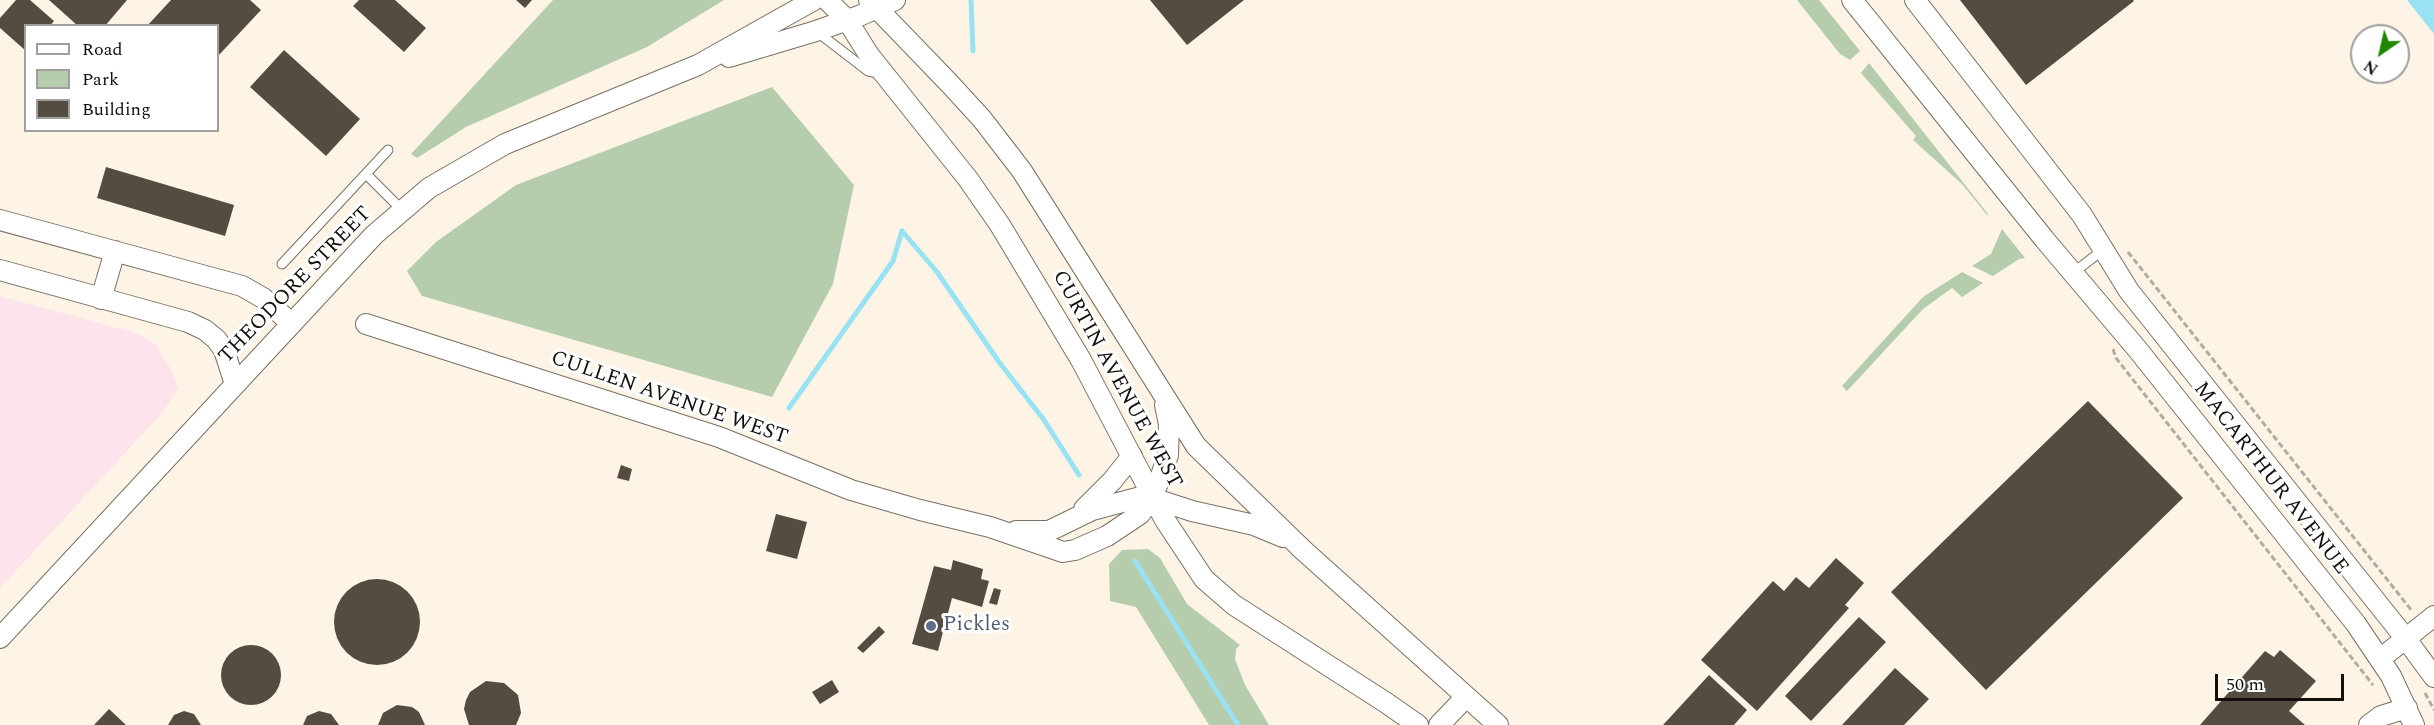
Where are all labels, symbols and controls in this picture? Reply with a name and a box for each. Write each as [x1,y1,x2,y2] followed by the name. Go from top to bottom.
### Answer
[24,24,219,132] legend
[2350,24,2410,84] north arrow
[82,36,123,63] text: Road
[2359,54,2383,81] text: N
[82,66,119,93] text: Park
[82,96,151,123] text: Building
[214,202,378,370] street label: THEODORE STREET
[1046,267,1186,493] street label: CURTIN AVENUE WEST
[547,347,791,451] street label: CULLEN AVENUE WEST
[2187,378,2353,580] street label: MACARTHUR AVENUE
[943,613,1010,639] place label: Pickles
[924,619,938,633] marker: Pickles
[2218,662,2347,700] scale bar
[2226,671,2264,698] text: 50 m

